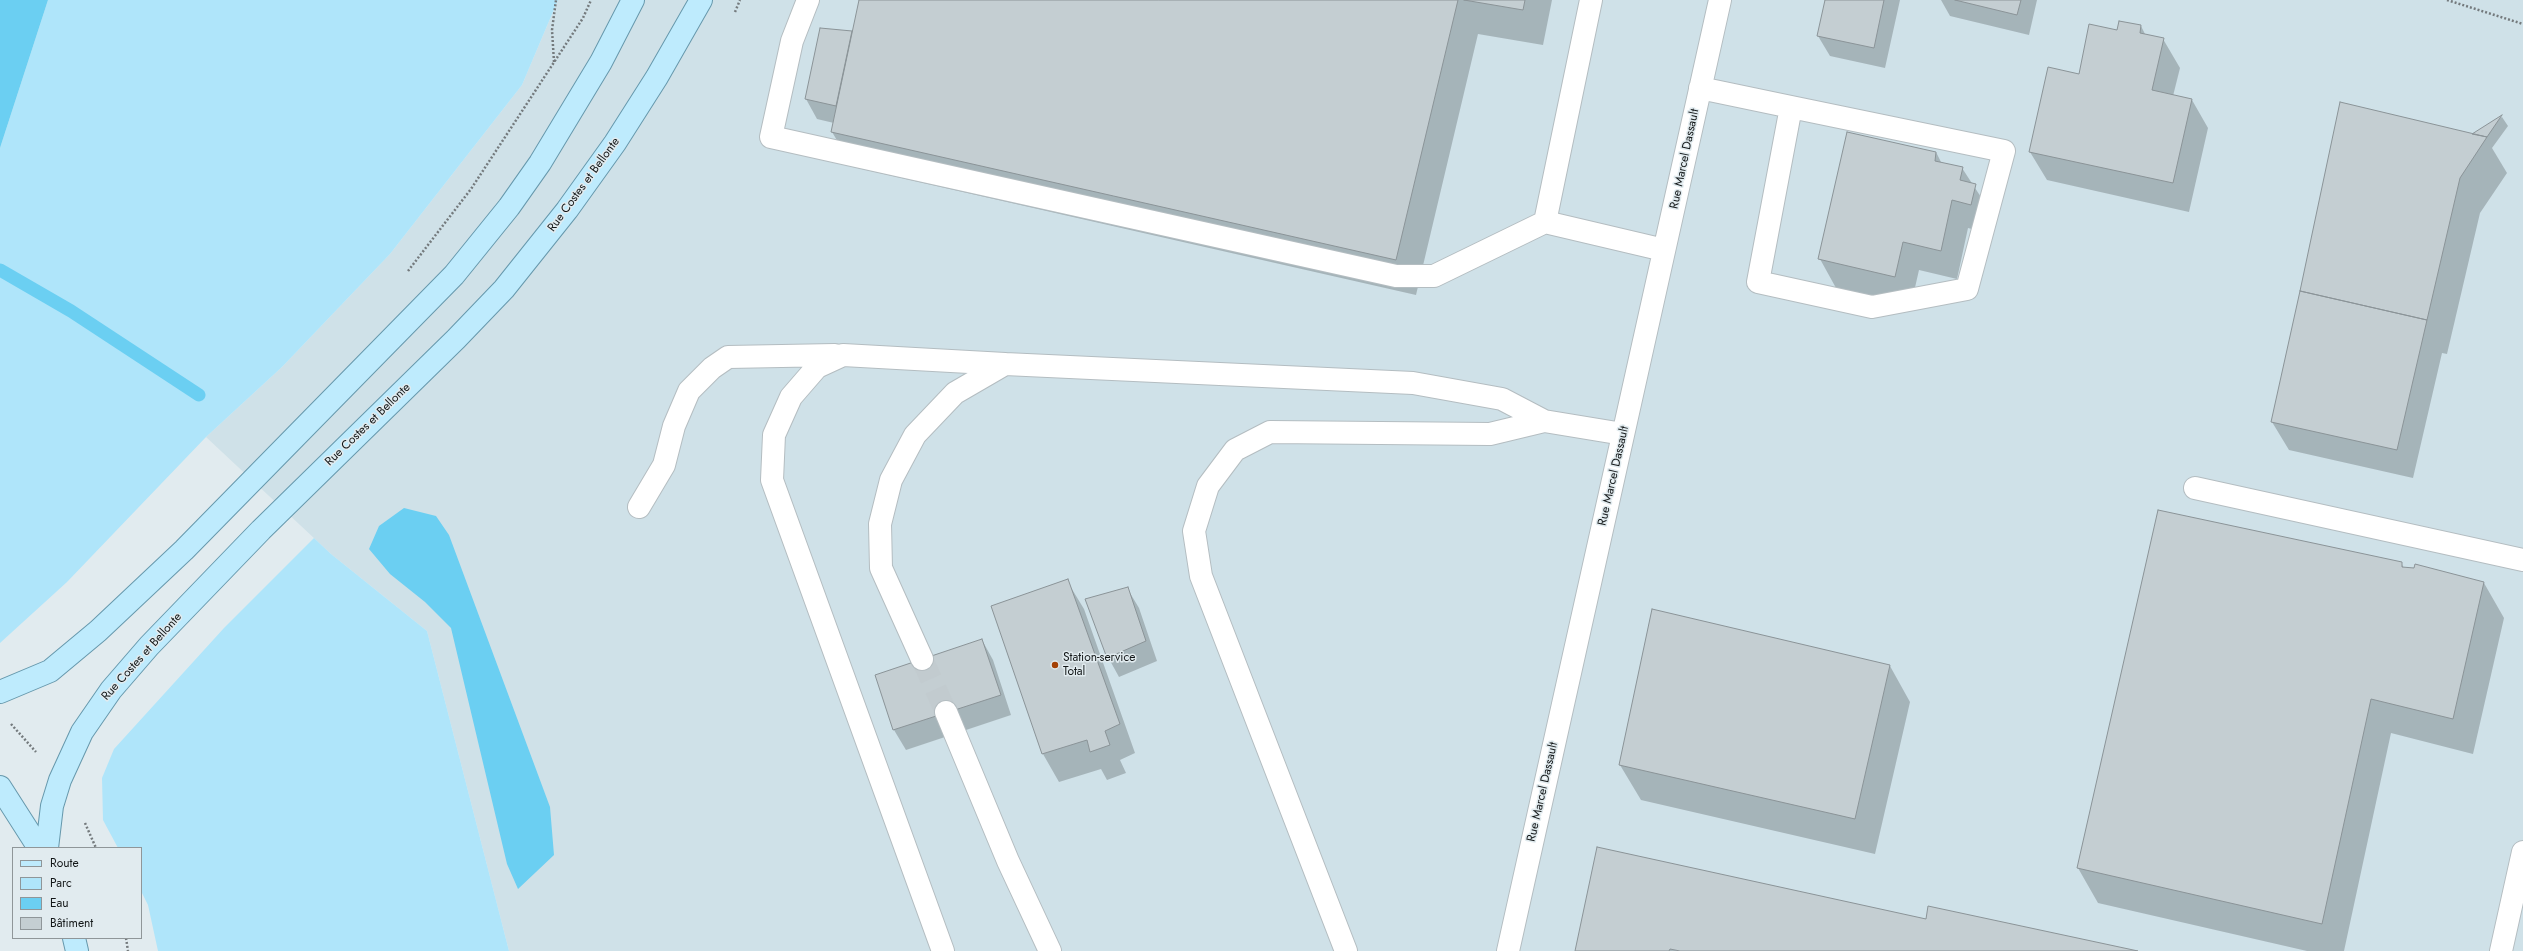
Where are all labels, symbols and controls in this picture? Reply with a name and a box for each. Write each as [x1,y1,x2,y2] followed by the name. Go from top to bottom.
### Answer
[1667,108,1703,210] street label: Rue Marcel Dassault
[545,135,623,235] street label: Rue Costes et Bellonte
[322,381,414,469] street label: Rue Costes et Bellonte
[1596,425,1632,527] street label: Rue Marcel Dassault
[99,610,185,704] street label: Rue Costes et Bellonte
[1063,651,1135,679] place label: Station-service Total
[1050,660,1060,670] marker: Station-service Total
[1525,741,1561,843] street label: Rue Marcel Dassault
[12,847,142,939] legend
[50,854,79,872] text: Route
[50,874,72,892] text: Parc
[50,894,69,912] text: Eau
[50,914,93,932] text: Bâtiment

